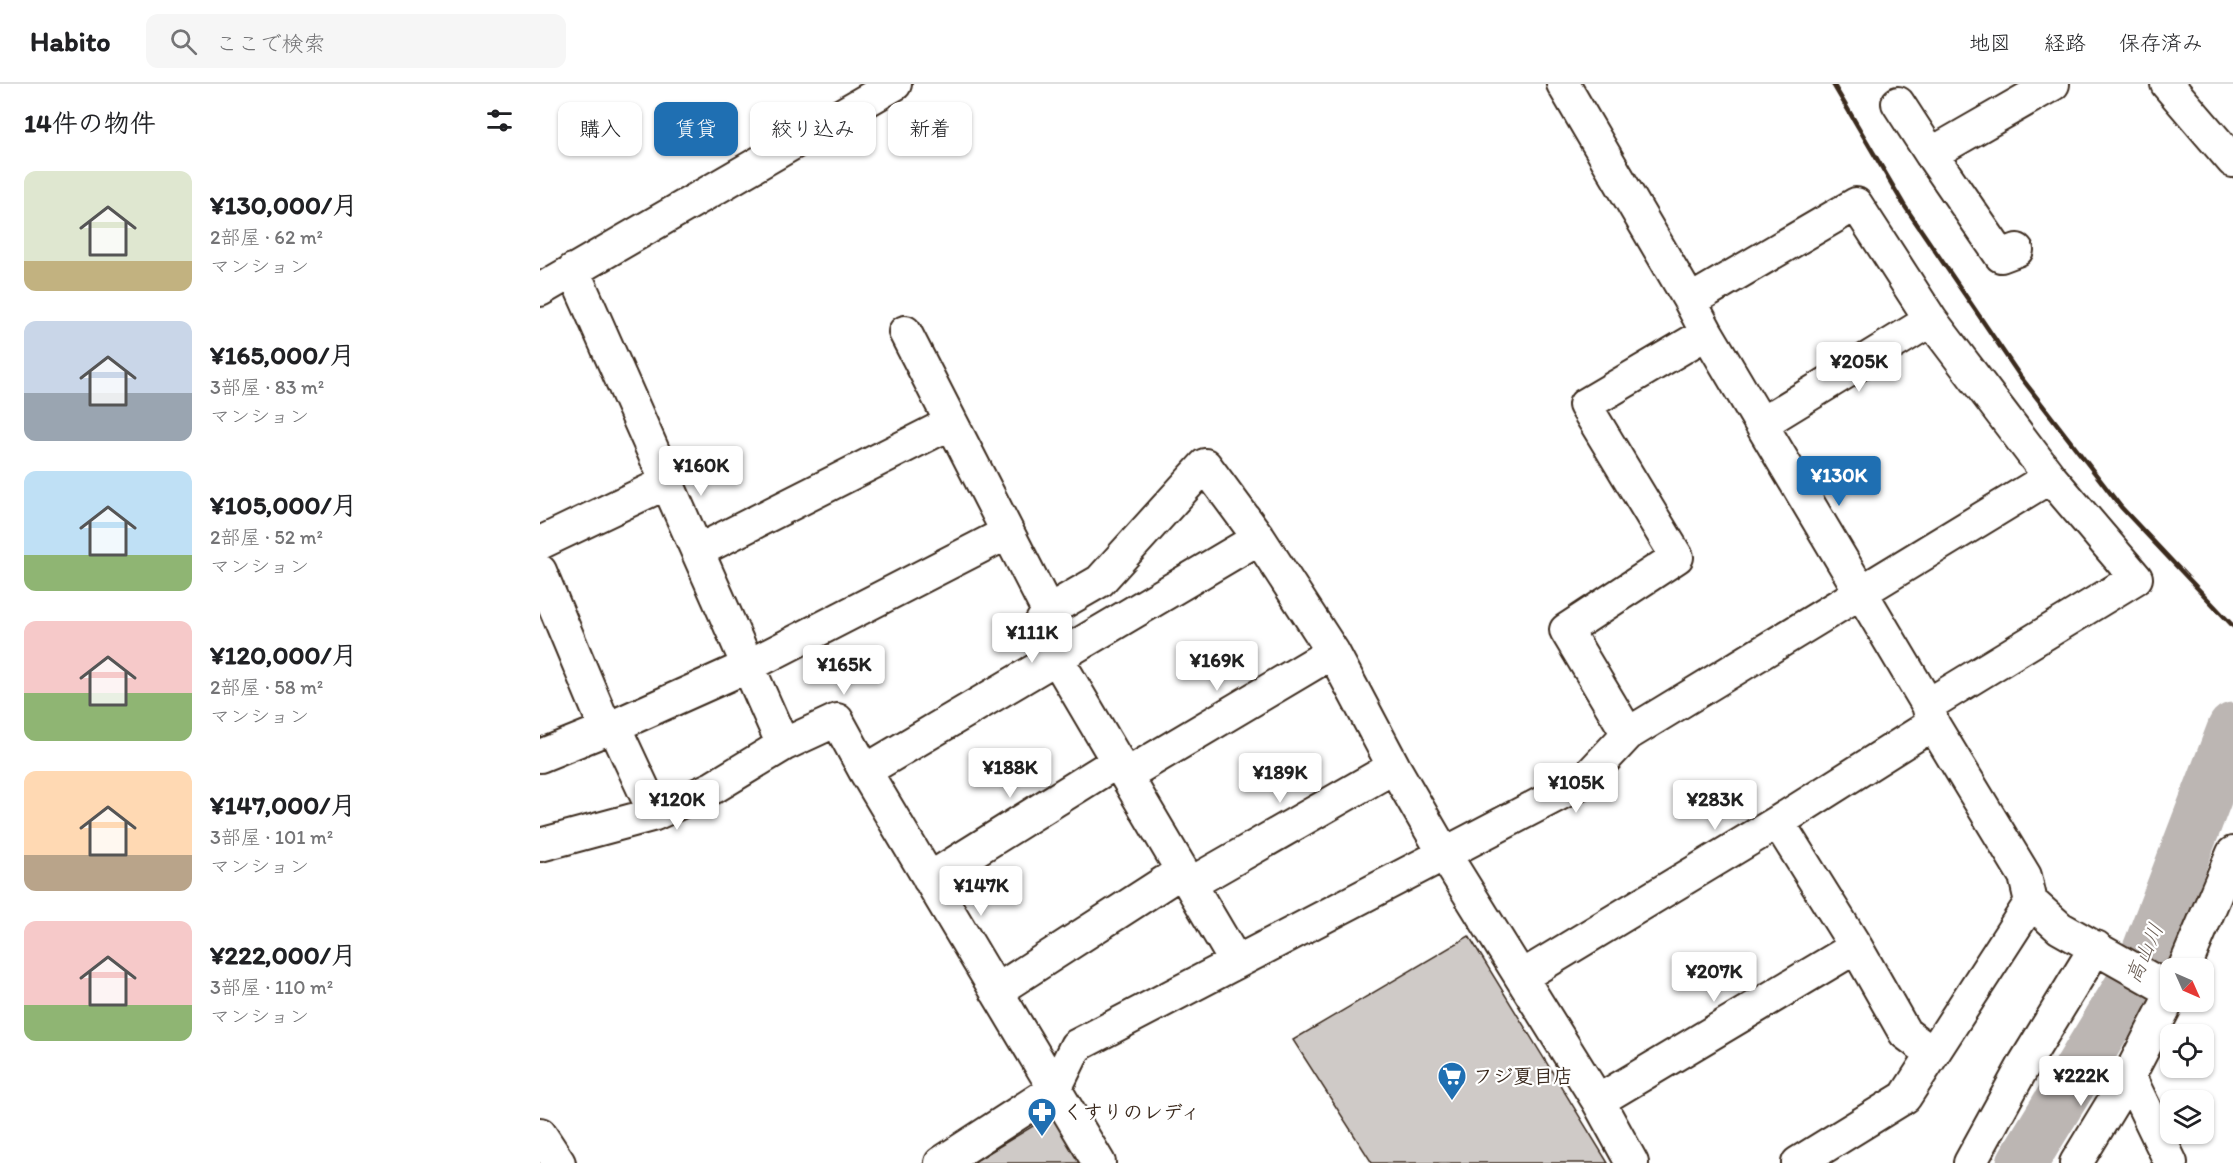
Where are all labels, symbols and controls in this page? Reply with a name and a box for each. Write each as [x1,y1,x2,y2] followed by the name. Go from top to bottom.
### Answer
[146,14,566,68] search box
[30,24,110,58] text: Habito
[167,25,200,58] icon: search
[215,30,325,57] text: ここで検索
[1969,30,2011,55] text: 地図
[2044,30,2086,55] text: 経路
[2119,30,2203,55] text: 保存済み
[558,102,642,156] chip: 購入
[654,102,738,156] chip: 賃貸
[750,102,876,156] chip: 絞り込み
[888,102,972,156] chip: 新着
[483,104,516,137] icon: filters
[24,107,156,139] text: 14件の物件
[210,189,358,221] text: ¥130,000/月
[72,195,144,267] icon: home
[210,225,323,249] text: 2部屋 · 62 m²
[210,254,309,278] text: マンション
[210,339,355,371] text: ¥165,000/月
[1817,342,1901,393] pin: ¥205K
[72,345,144,417] icon: home
[1830,349,1888,373] text: ¥205K
[210,375,324,399] text: 3部屋 · 83 m²
[210,404,309,428] text: マンション
[659,446,743,497] pin: ¥160K
[673,453,729,477] text: ¥160K
[1797,456,1881,507] pin: ¥130K
[1811,463,1867,487] text: ¥130K
[210,489,357,521] text: ¥105,000/月
[72,495,144,567] icon: home
[210,525,323,549] text: 2部屋 · 52 m²
[210,554,309,578] text: マンション
[990,613,1074,664] pin: ¥111K
[1006,620,1058,644] text: ¥111K
[210,639,357,671] text: ¥120,000/月
[1175,641,1259,692] pin: ¥169K
[72,645,144,717] icon: home
[802,645,886,696] pin: ¥165K
[1190,648,1244,672] text: ¥169K
[817,652,871,676] text: ¥165K
[210,675,323,699] text: 2部屋 · 58 m²
[210,704,309,728] text: マンション
[968,748,1052,799] pin: ¥188K
[1238,753,1322,804] pin: ¥189K
[982,755,1038,779] text: ¥188K
[1253,760,1307,784] text: ¥189K
[1534,763,1618,814] pin: ¥105K
[1548,770,1604,794] text: ¥105K
[635,780,719,831] pin: ¥120K
[1673,780,1757,831] pin: ¥283K
[649,787,705,811] text: ¥120K
[1687,787,1743,811] text: ¥283K
[210,789,356,821] text: ¥147,000/月
[72,795,144,867] icon: home
[210,825,333,849] text: 3部屋 · 101 m²
[210,854,309,878] text: マンション
[939,866,1023,917] pin: ¥147K
[953,873,1009,897] text: ¥147K
[2120,919,2168,987] water label: 高山川
[210,939,357,971] text: ¥222,000/月
[72,945,144,1017] icon: home
[1672,952,1756,1003] pin: ¥207K
[2160,958,2214,1012] north arrow
[2160,958,2214,1144] map controls
[1686,959,1742,983] text: ¥207K
[210,975,333,999] text: 3部屋 · 110 m²
[210,1004,309,1028] text: マンション
[2160,1024,2214,1078] button: locate
[2039,1056,2123,1107] pin: ¥222K
[1436,1060,1468,1102] supermarket icon: フジ夏目店
[2053,1063,2109,1087] text: ¥222K
[1473,1064,1573,1088] place label: フジ夏目店
[2160,1090,2214,1144] button: layers
[1026,1096,1058,1138] pharmacy icon: くすりのレディ
[1063,1100,1201,1124] place label: くすりのレディ

